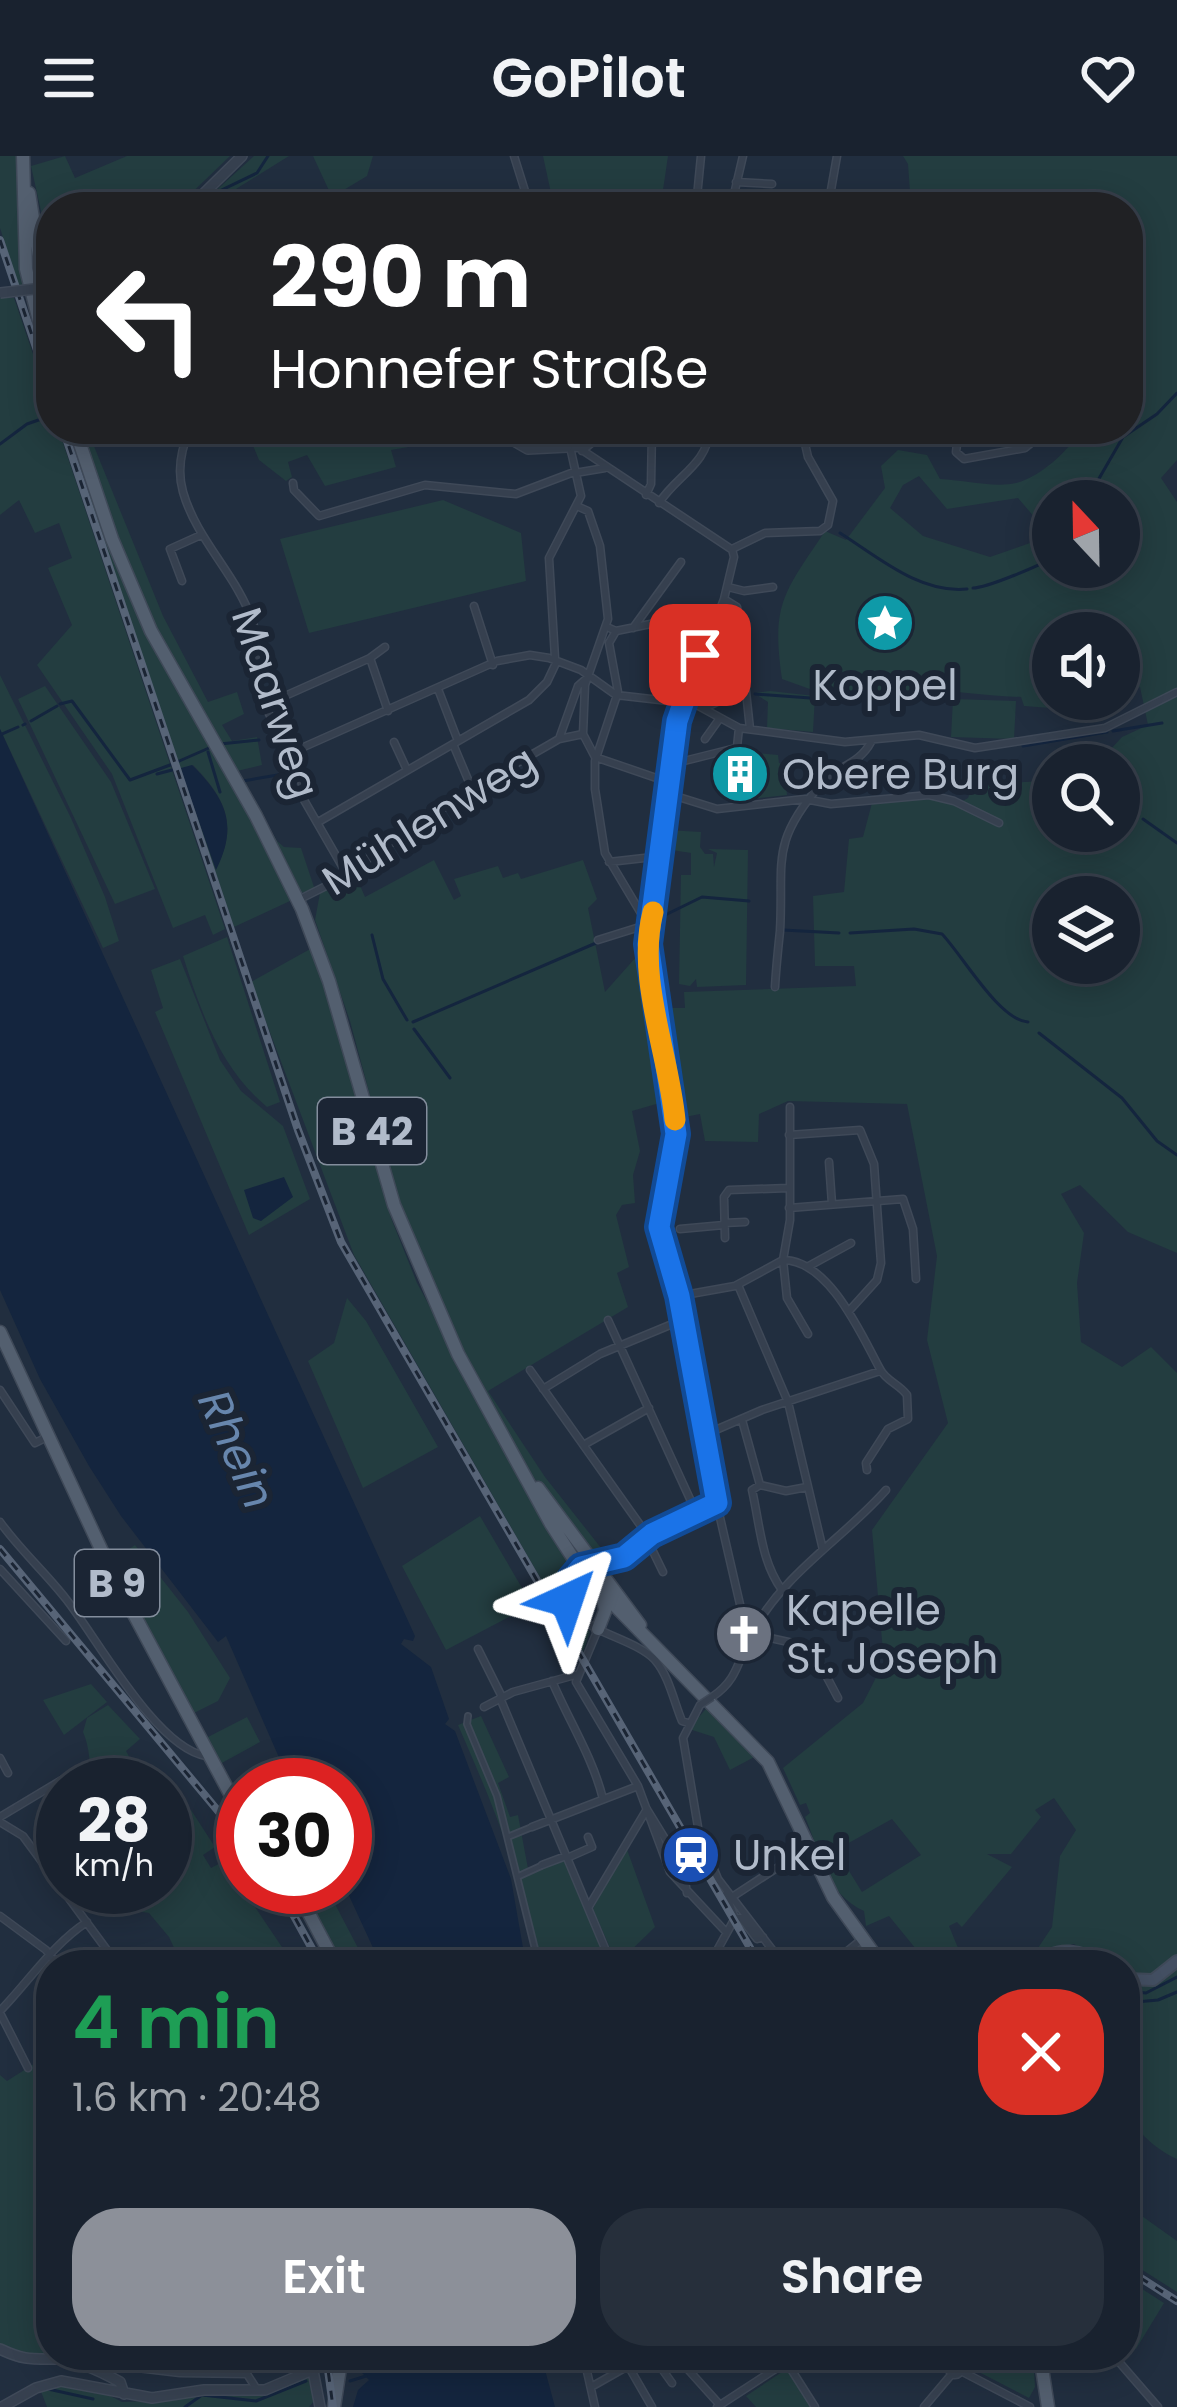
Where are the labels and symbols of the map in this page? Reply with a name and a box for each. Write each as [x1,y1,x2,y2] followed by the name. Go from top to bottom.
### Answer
[1032,480,1140,588] north arrow
[854,592,916,654] place icon: Koppel
[217,600,334,806] street label: Maarweg
[649,604,751,706] pin
[812,656,958,715] place label: Koppel
[311,731,548,910] street label: Mühlenweg
[709,743,771,805] building icon: Obere Burg
[782,745,1019,804] place label: Obere Burg
[318,1098,426,1164] road number: B 42
[183,1380,291,1519] water label: Rhein
[504,1537,630,1663] position arrow
[75,1550,159,1616] road number: B 9
[786,1581,998,1688] place label: Kapelle St. Joseph
[713,1603,775,1665] church icon: Kapelle St. Joseph
[216,1758,372,1914] speed limit sign: 30
[660,1824,722,1886] station icon: Unkel
[733,1826,846,1885] place label: Unkel

